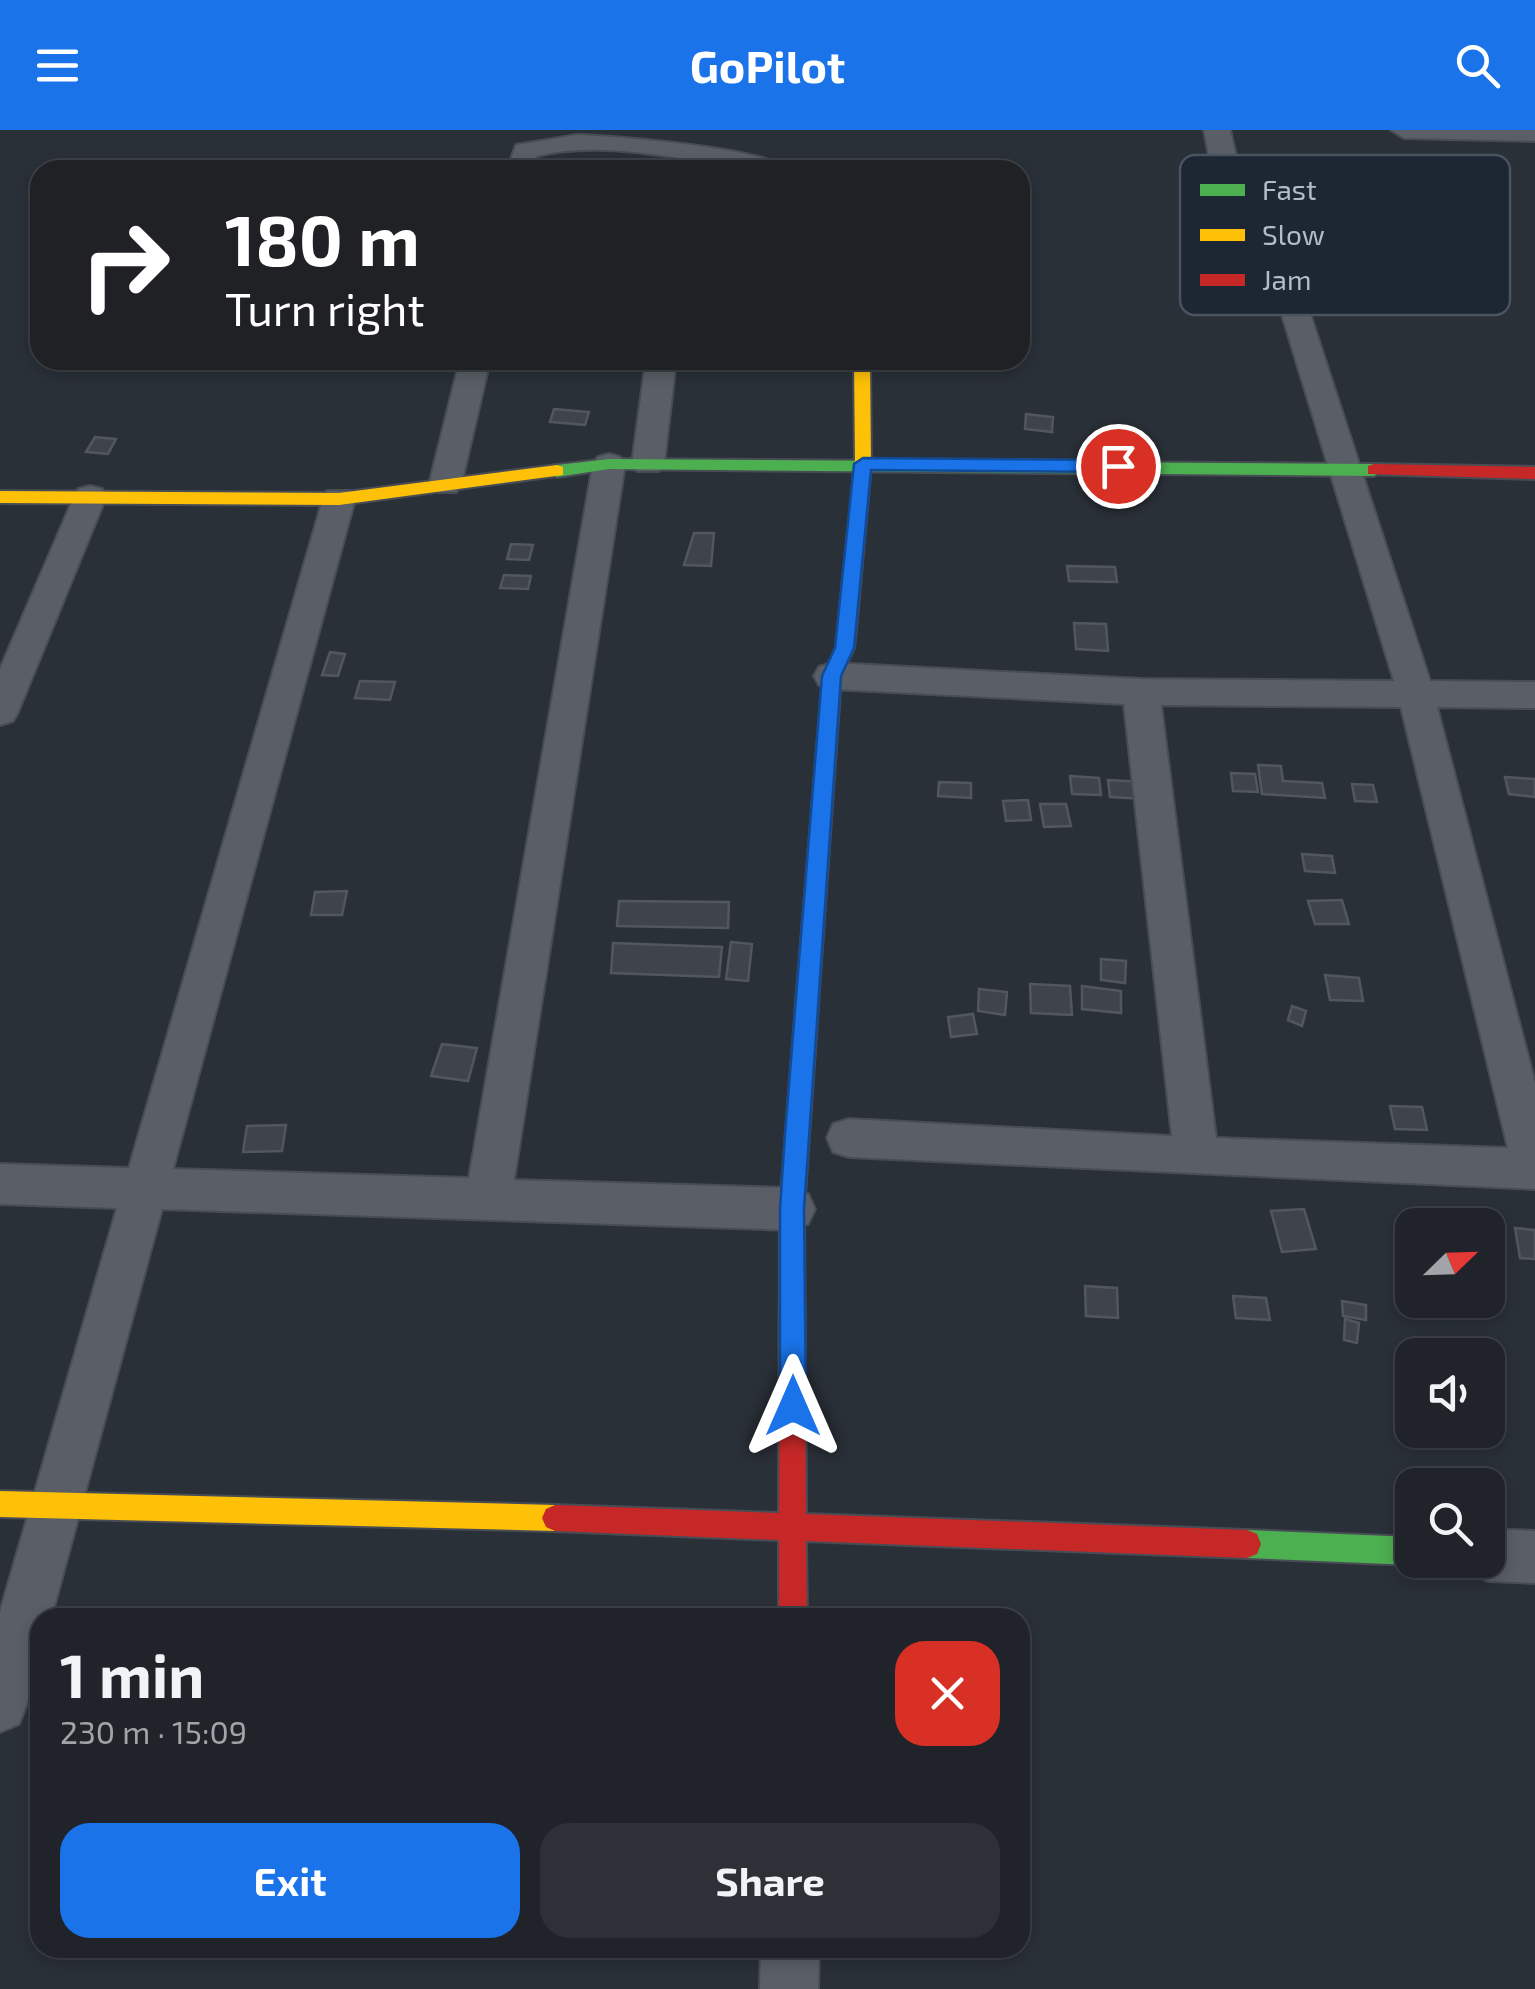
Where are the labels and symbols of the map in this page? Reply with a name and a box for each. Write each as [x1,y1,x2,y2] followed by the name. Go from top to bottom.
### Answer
[1180,155,1510,315] legend
[1262,172,1317,206] text: Fast
[1262,217,1325,251] text: Slow
[1262,262,1311,296] text: Jam
[1076,424,1161,509] pin
[1395,1208,1505,1318] north arrow
[741,1354,845,1458] position arrow

